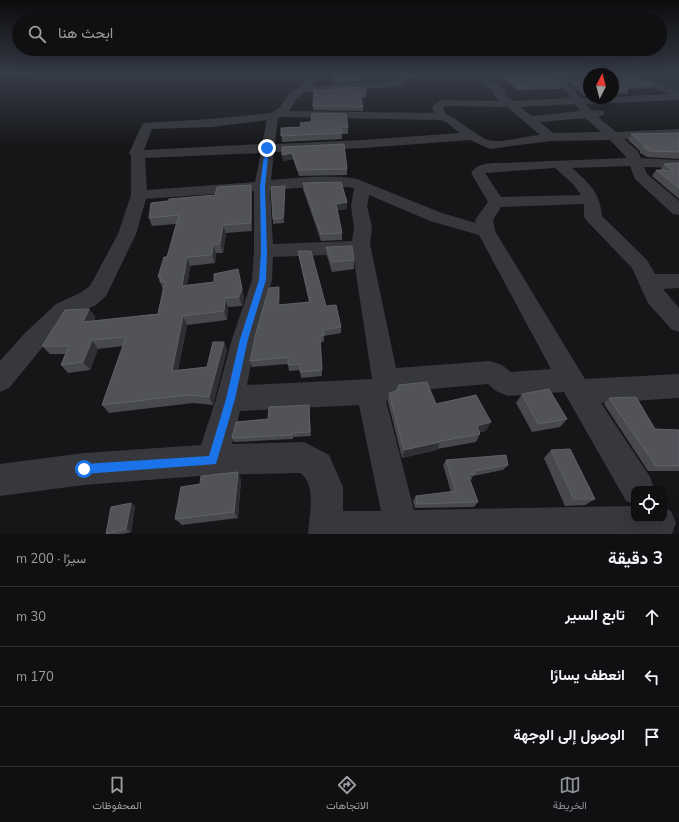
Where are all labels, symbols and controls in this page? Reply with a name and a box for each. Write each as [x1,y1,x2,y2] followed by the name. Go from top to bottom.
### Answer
[12,12,667,56] search box
[26,23,48,45] icon: search
[58,23,113,43] text: ابحث هنا
[583,68,619,104] north arrow
[258,139,276,157] route end
[75,460,93,478] route start
[631,486,667,522] map controls
[631,486,667,522] button: locate
[608,547,663,570] text: 3 دقيقة
[16,550,86,568] text: سيرًا · 200 m
[565,605,625,625] text: تابع السير
[641,606,663,628] icon: ahead
[16,608,46,626] text: 30 m
[550,665,625,685] text: انعطف يسارًا
[641,666,663,688] icon: left
[16,668,54,686] text: 170 m
[513,725,625,745] text: الوصول إلى الوجهة
[641,726,663,748] icon: arrive
[92,774,142,815] tab: المحفوظات
[326,774,369,815] tab: الاتجاهات
[553,774,587,815] tab: الخريطة

